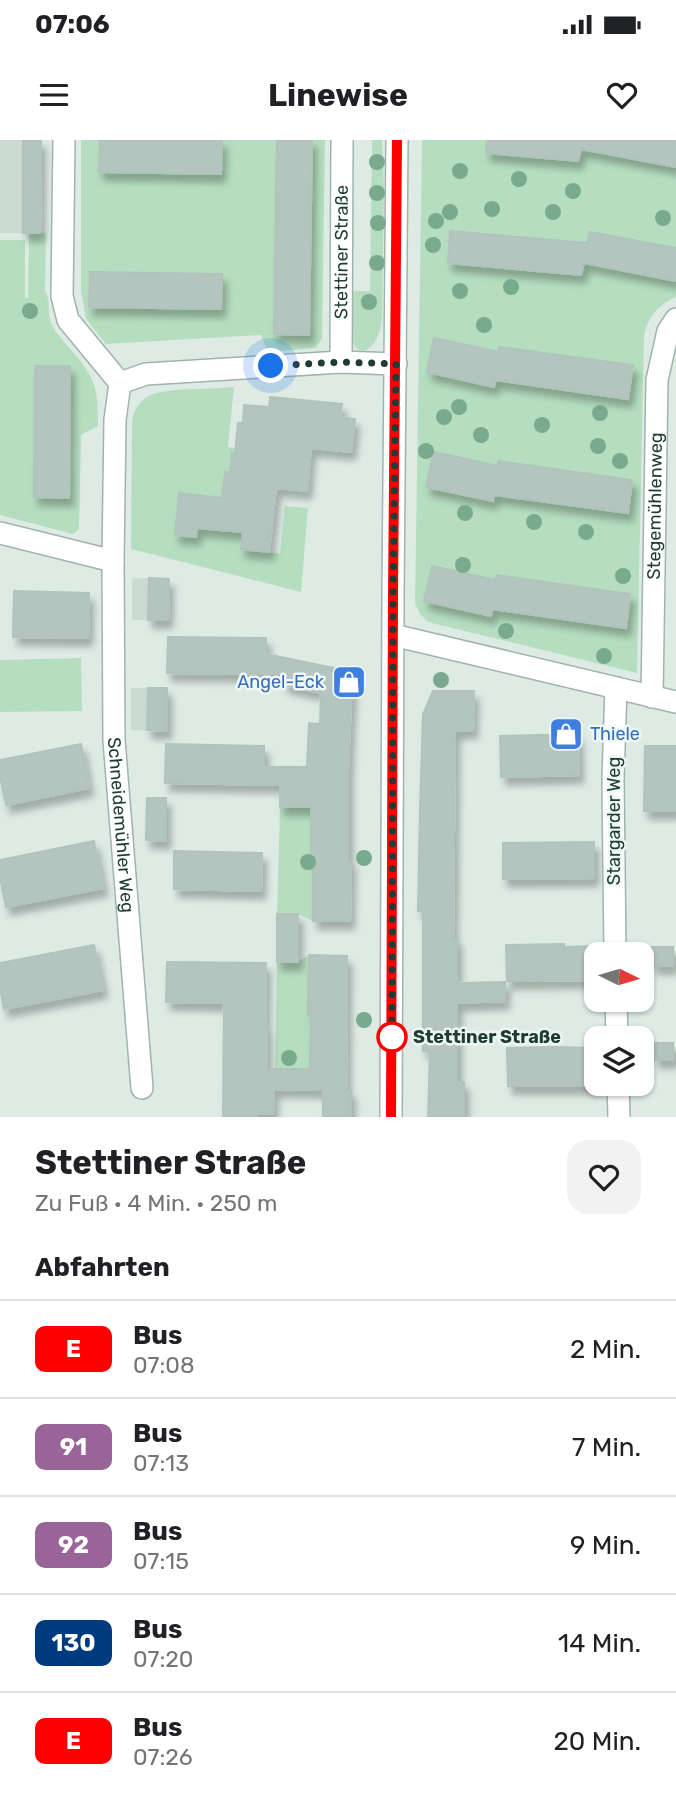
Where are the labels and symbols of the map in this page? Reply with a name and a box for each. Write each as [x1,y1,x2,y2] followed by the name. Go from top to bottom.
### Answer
[330,185,353,319] street label: Stettiner Straße
[253,348,288,383] your location
[643,432,667,580] street label: Stegemühlenweg
[330,663,368,701] shop icon: Angel-Eck
[237,671,325,693] place label: Angel-Eck
[547,715,585,753] shop icon: Thiele
[590,723,640,745] place label: Thiele
[103,736,139,914] street label: Schneidemühler Weg
[603,757,625,885] street label: Stargarder Weg
[584,942,654,1012] north arrow
[377,1022,407,1052] marker: Stettiner Straße
[413,1026,561,1048] place label: Stettiner Straße

